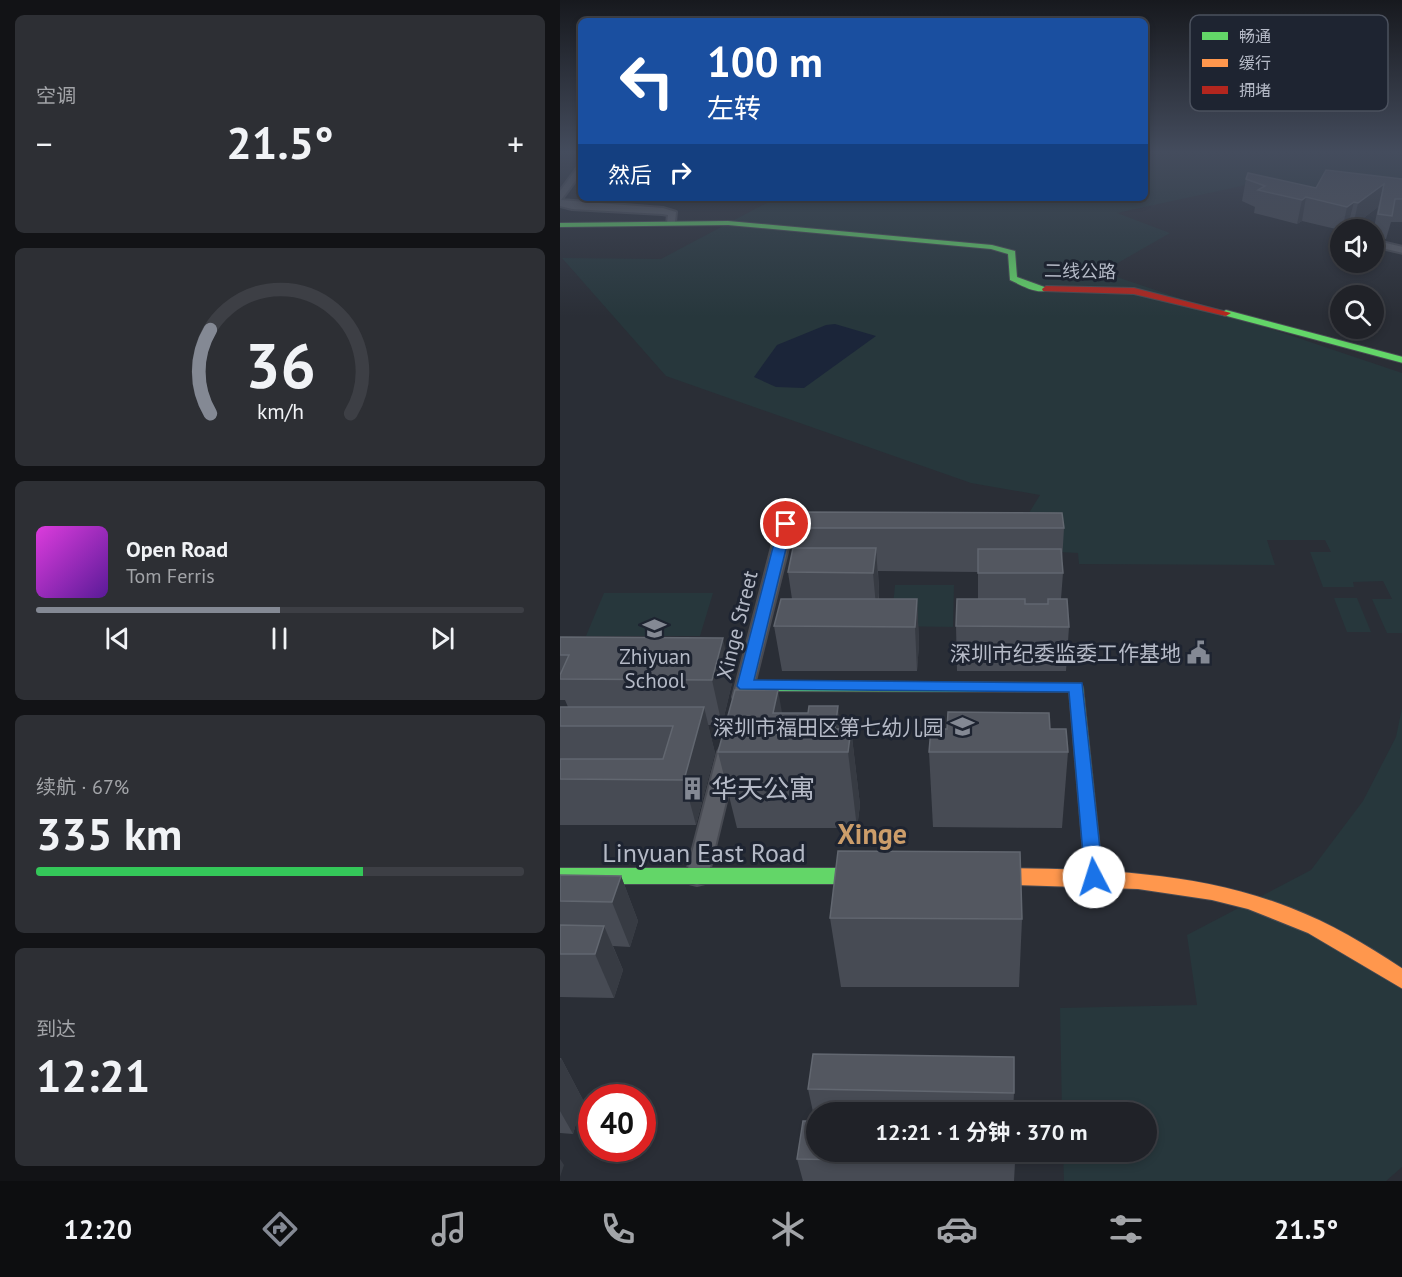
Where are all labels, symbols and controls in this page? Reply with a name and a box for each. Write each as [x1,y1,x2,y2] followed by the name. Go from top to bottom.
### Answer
[1190,15,1388,111] legend
[1239,26,1271,46] text: 畅通
[707,34,823,89] text: 100 m
[608,42,686,120] icon: left
[1239,53,1271,73] text: 缓行
[1239,80,1271,100] text: 拥堵
[36,83,76,109] text: 空调
[707,91,761,125] text: 左转
[226,113,334,171] text: 21.5°
[36,122,53,165] text: −
[507,122,524,165] text: +
[664,156,697,189] icon: right
[608,161,652,189] text: 然后
[1330,219,1384,339] map controls
[1330,219,1384,273] button: sound
[1044,259,1116,283] street label: 二线公路
[1330,285,1384,339] button: search
[245,324,315,405] text: 36
[256,398,303,426] text: km/h
[760,498,811,549] pin
[769,507,802,540] icon: arrive
[126,535,228,563] text: Open Road
[126,563,215,589] text: Tom Ferris
[710,568,764,682] street label: Xinge Street
[642,615,668,641] school or university icon: Zhiyuan School
[101,622,134,655] icon: previous
[263,622,296,655] icon: pause
[426,622,459,655] icon: next
[950,640,1181,667] place label: 深圳市纪委监委工作基地
[1186,640,1212,666] public building icon: 深圳市纪委监委工作基地
[619,643,691,694] place label: Zhiyuan School
[713,714,944,741] place label: 深圳市福田区第七幼儿园
[949,714,975,740] school or university icon: 深圳市福田区第七幼儿园
[711,772,815,805] place label: 华天公寓
[36,774,129,800] text: 续航 · 67%
[680,775,706,801] building icon: 华天公寓
[36,804,182,862] text: 335 km
[837,815,907,852] district label: Xinge
[602,836,806,869] street label: Linyuan East Road
[1062,845,1126,909] position arrow
[36,1016,76,1042] text: 到达
[36,1046,150,1104] text: 12:21
[578,1084,656,1162] speed limit sign: 40
[876,1118,1087,1146] text: 12:21 · 1 分钟 · 370 m
[259,1208,301,1250] icon: directions
[428,1208,470,1250] icon: music
[597,1208,639,1250] icon: phone
[767,1208,809,1250] icon: climate
[936,1208,978,1250] icon: car
[1105,1208,1147,1250] icon: filters
[64,1212,132,1246] text: 12:20
[1274,1212,1338,1246] text: 21.5°

